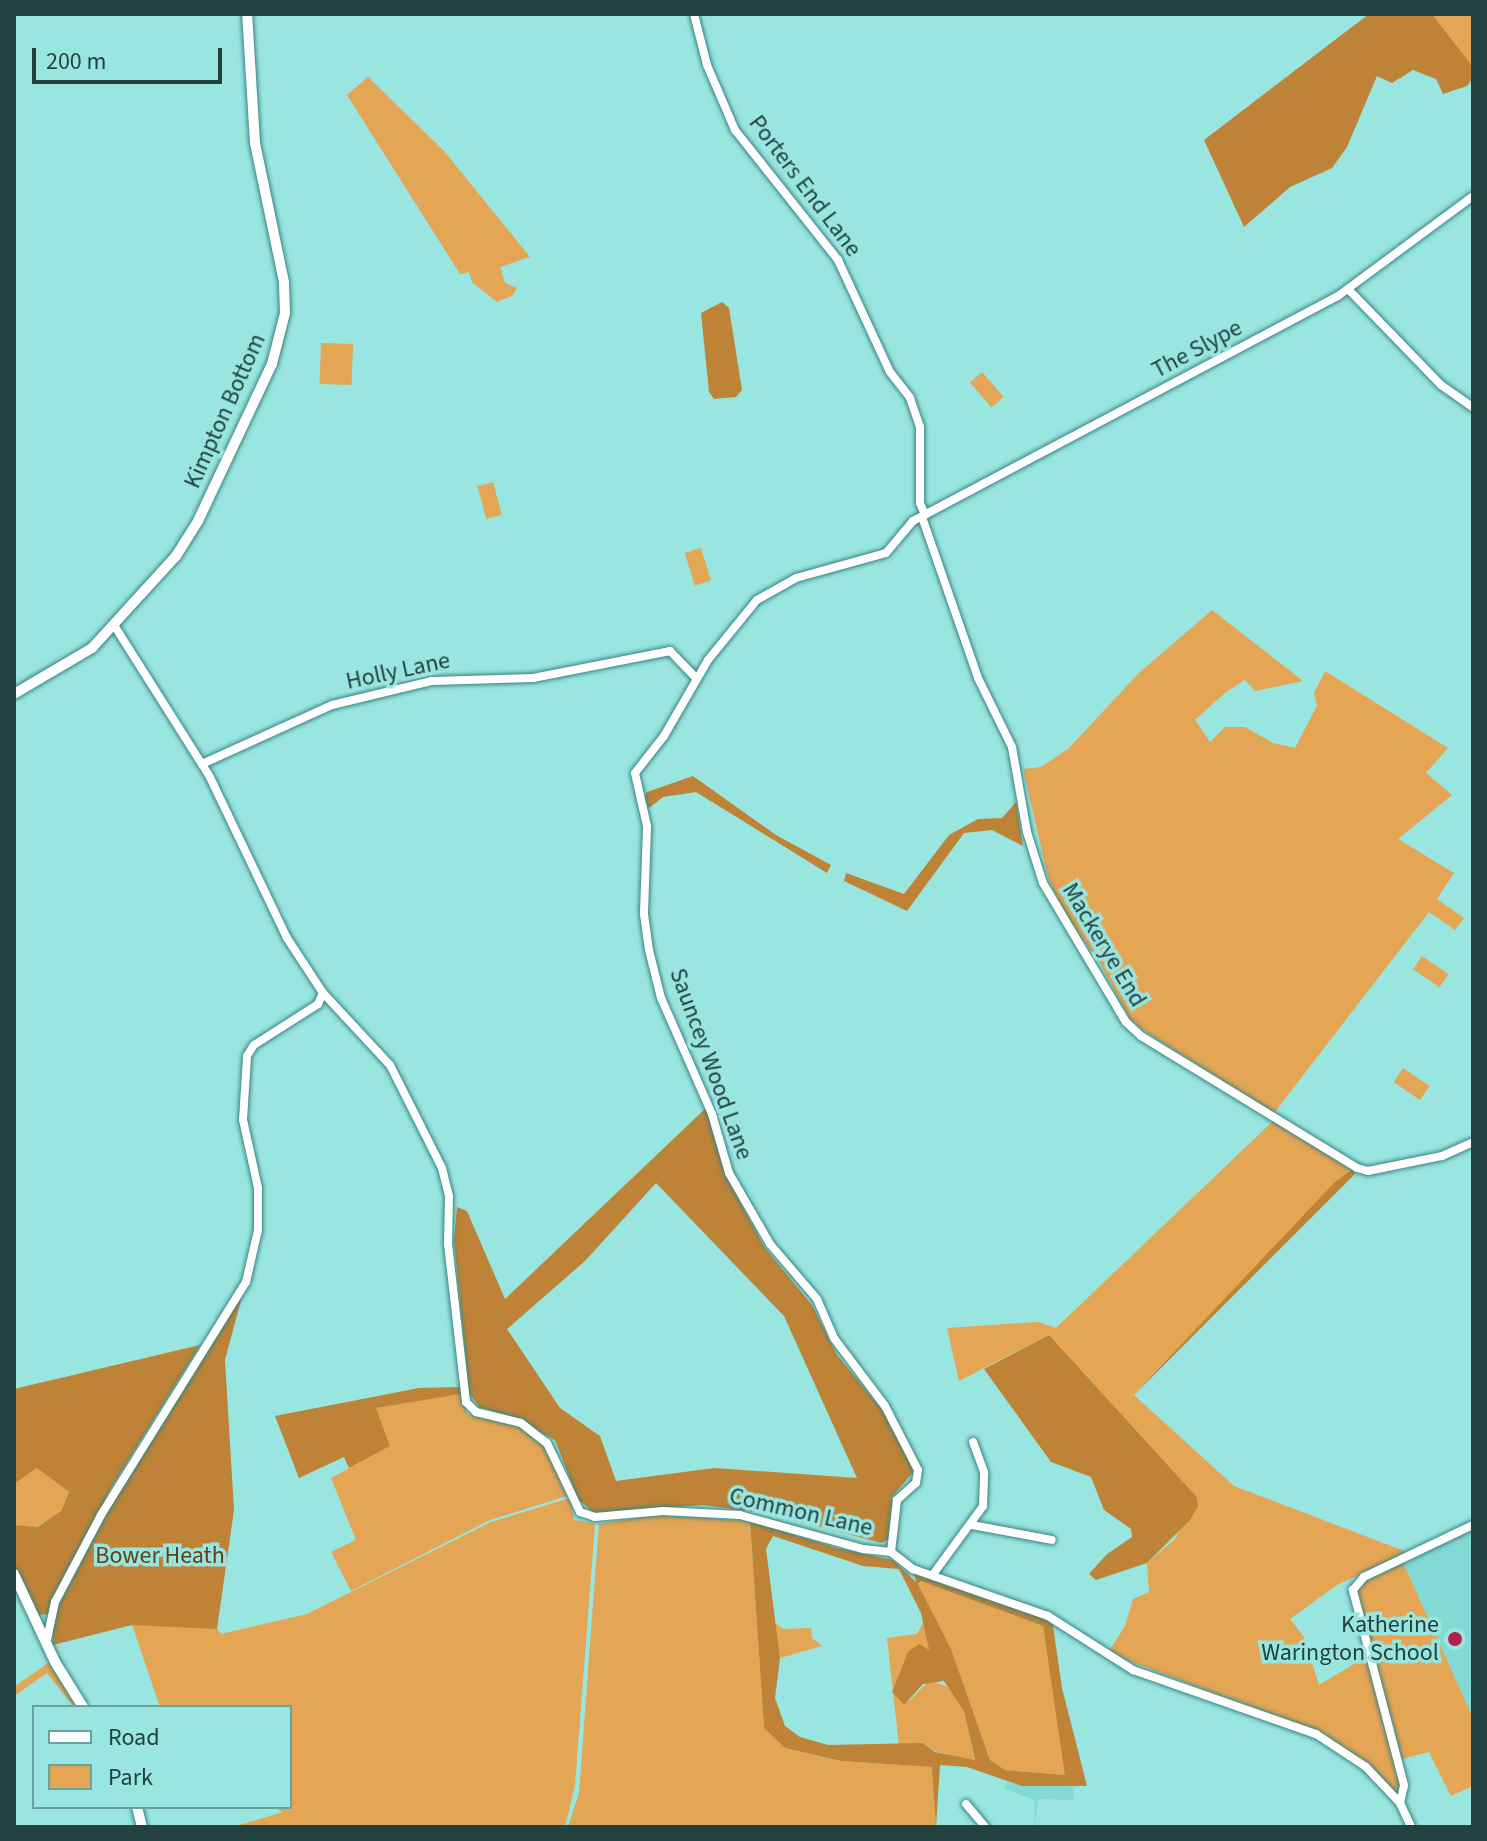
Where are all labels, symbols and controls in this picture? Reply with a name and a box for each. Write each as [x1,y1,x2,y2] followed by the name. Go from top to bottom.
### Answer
[36,32,226,82] scale bar
[46,44,106,79] text: 200 m
[742,110,868,262] street label: Porters End Lane
[1147,313,1247,385] street label: The Slype
[178,329,272,493] street label: Kimpton Bottom
[343,646,453,696] street label: Holly Lane
[1056,878,1152,1012] street label: Mackerye End
[663,964,759,1164] street label: Sauncey Wood Lane
[727,1482,875,1542] street label: Common Lane
[95,1542,225,1570] park label: Bower Heath
[1261,1611,1439,1667] place label: Katherine Warington School
[1446,1630,1464,1648] marker: Katherine Warington School
[32,1705,292,1809] legend
[108,1720,160,1755] text: Road
[108,1760,153,1795] text: Park

